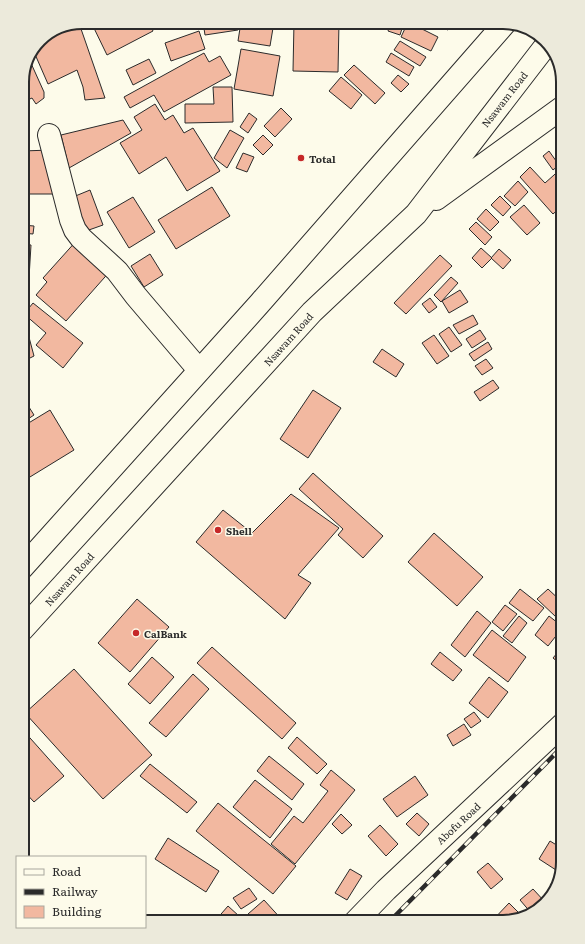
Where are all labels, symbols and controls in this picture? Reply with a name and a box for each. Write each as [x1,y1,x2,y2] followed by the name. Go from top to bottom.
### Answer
[477,68,531,130] street label: Nsawam Road
[309,151,336,166] place label: Total
[296,153,306,163] marker: Total
[260,309,316,369] street label: Nsawam Road
[226,523,252,538] place label: Shell
[213,525,223,535] marker: Shell
[41,549,97,609] street label: Nsawam Road
[144,626,187,641] place label: CalBank
[131,628,141,638] marker: CalBank
[433,799,483,847] street label: Abofu Road
[16,856,146,928] legend
[52,862,82,880] text: Road
[52,882,98,900] text: Railway
[52,902,102,920] text: Building

